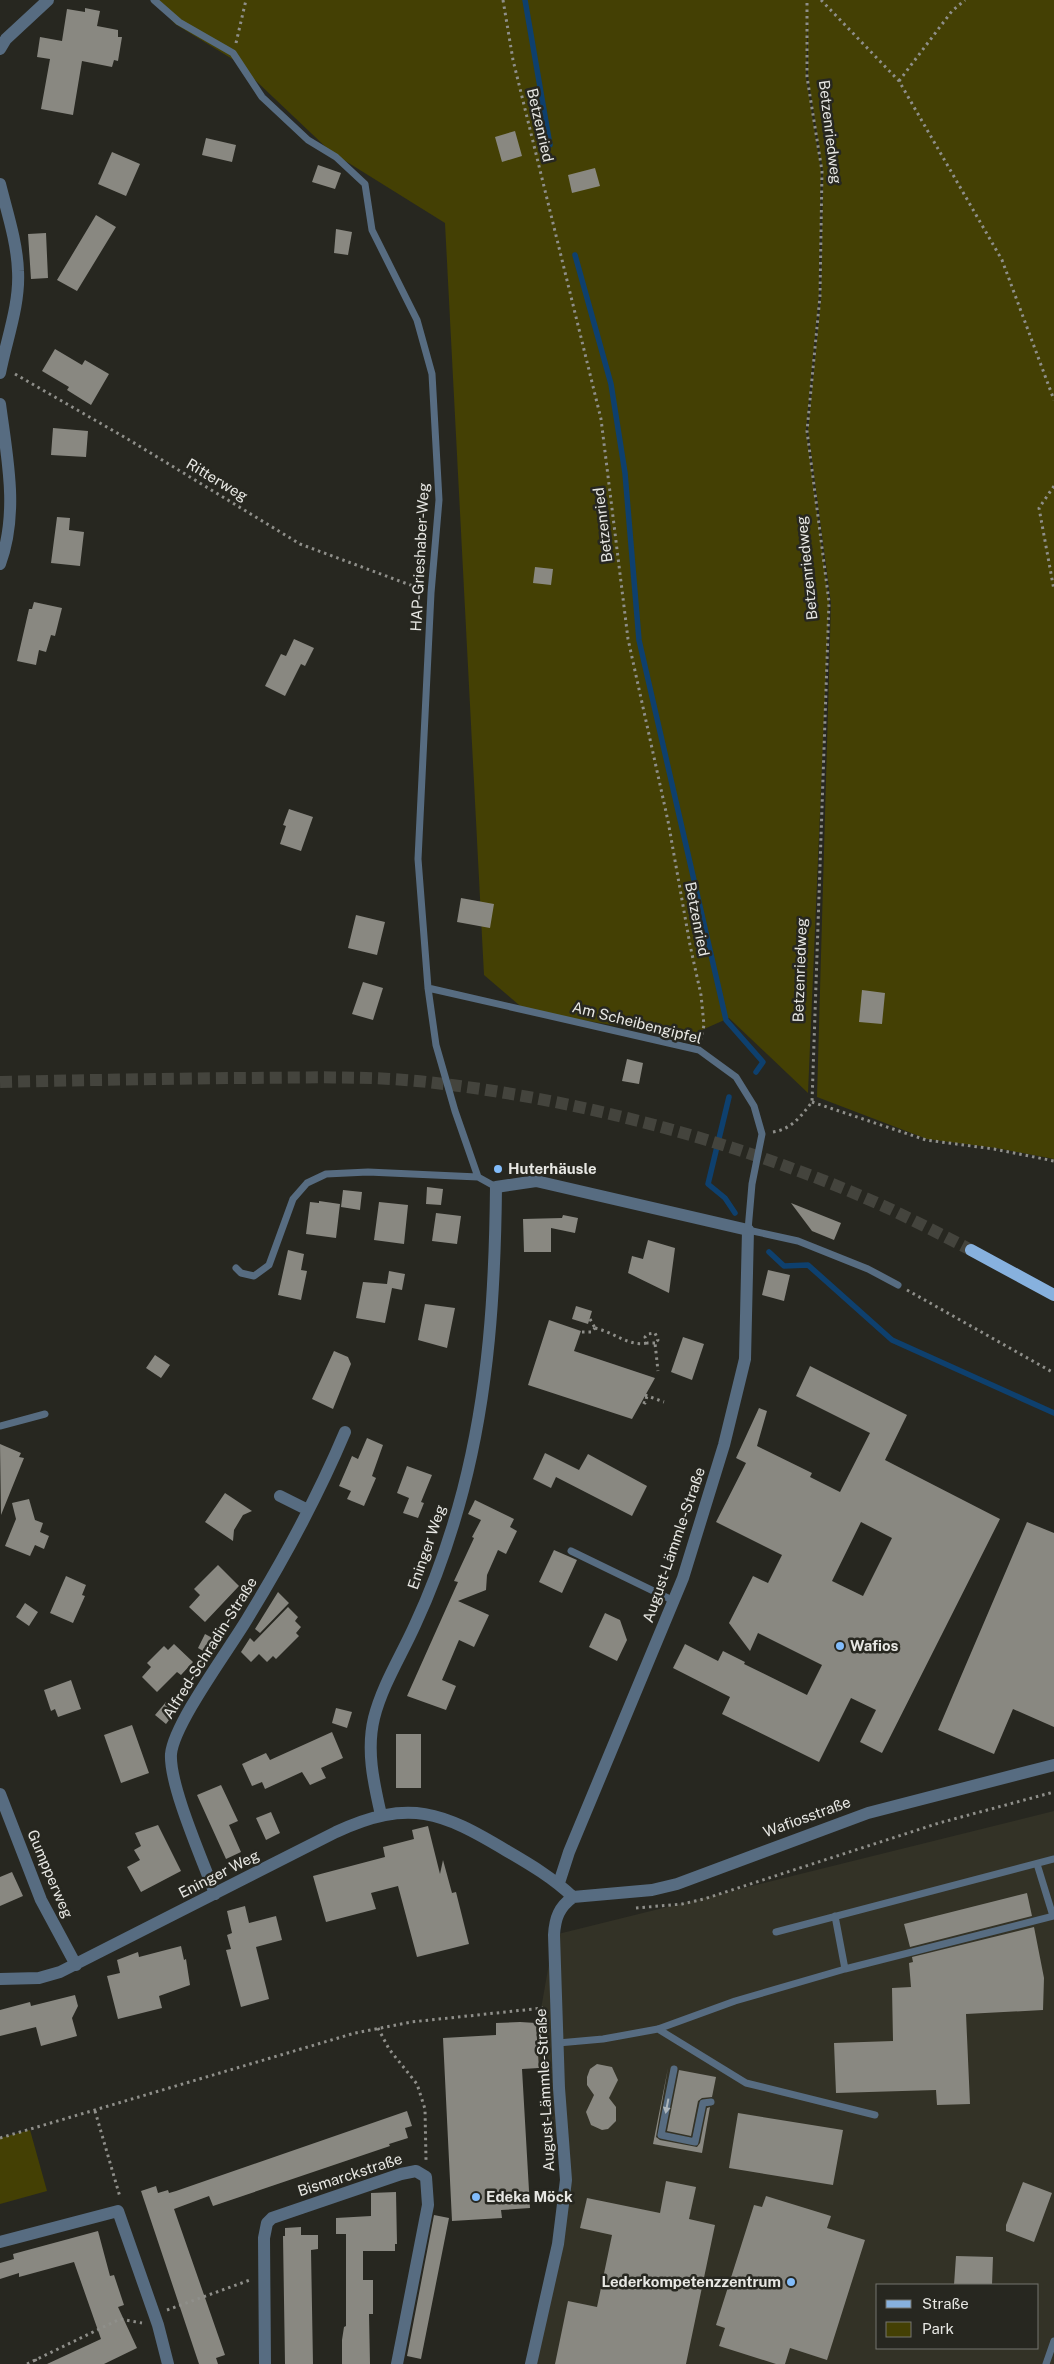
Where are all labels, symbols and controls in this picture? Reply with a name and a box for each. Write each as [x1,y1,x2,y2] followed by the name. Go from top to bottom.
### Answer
[816,79,845,185] street label: Betzenriedweg
[524,86,557,164] street label: Betzenried
[184,455,251,504] street label: Ritterweg
[407,482,432,632] street label: HAP-Grieshaber-Weg
[589,487,616,564] street label: Betzenried
[793,515,820,621] street label: Betzenriedweg
[682,880,713,958] street label: Betzenried
[789,917,810,1023] street label: Betzenriedweg
[570,998,704,1047] street label: Am Scheibengipfel
[508,1160,597,1177] place label: Huterhäusle
[492,1163,504,1175] marker: Huterhäusle
[639,1465,708,1625] street label: August-Lämmle-Straße
[404,1502,449,1591] street label: Eninger Weg
[159,1574,260,1722] street label: Alfred-Schradin-Straße
[850,1637,899,1654] place label: Wafios
[834,1640,846,1652] marker: Wafios
[761,1793,853,1840] street label: Wafiosstraße
[24,1827,77,1921] street label: Gumpperweg
[176,1846,262,1901] street label: Eninger Weg
[532,2008,557,2172] street label: August-Lämmle-Straße
[662,2098,670,2114] one-way arrow
[295,2150,404,2199] street label: Bismarckstraße
[486,2188,573,2205] place label: Edeka Möck
[470,2191,482,2203] marker: Edeka Möck
[601,2273,781,2290] place label: Lederkompetenzzentrum
[785,2276,797,2288] marker: Lederkompetenzzentrum
[876,2284,1039,2349] legend
[922,2295,969,2312] text: Straße
[922,2320,954,2337] text: Park

